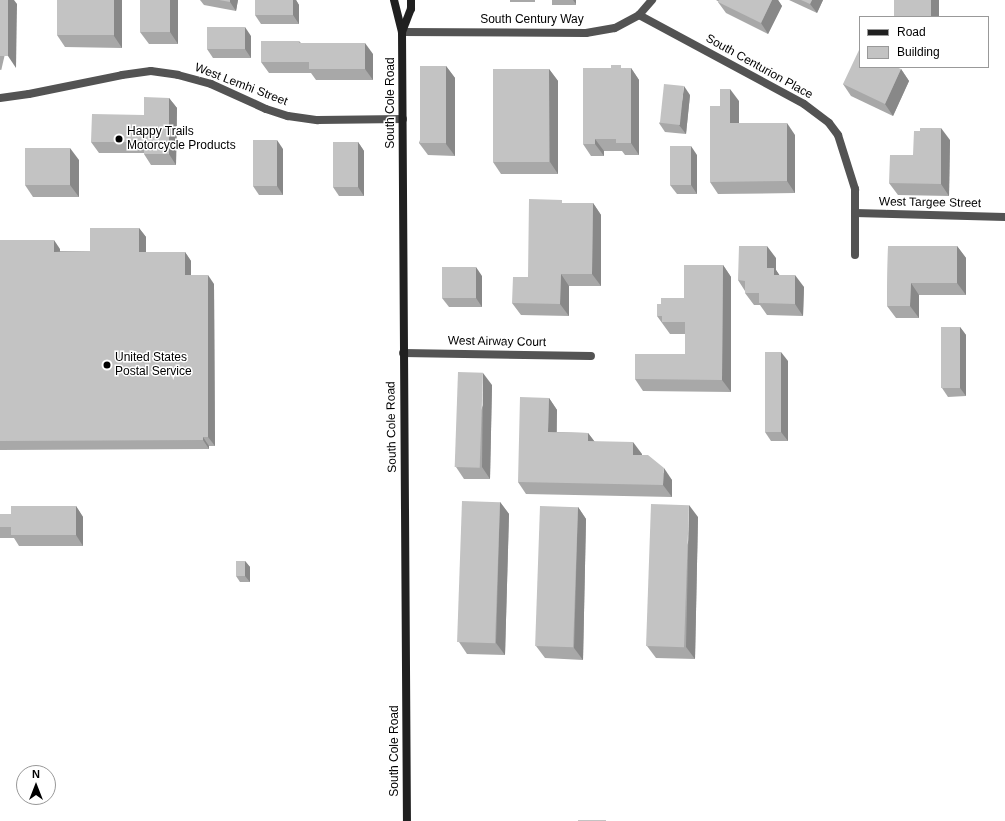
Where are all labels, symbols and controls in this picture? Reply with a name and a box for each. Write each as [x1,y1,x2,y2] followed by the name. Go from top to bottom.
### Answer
[480,13,584,27] street label: South Century Way
[859,16,989,68] legend
[897,25,926,39] text: Road
[703,32,815,102] street label: South Centurion Place
[897,45,940,59] text: Building
[384,57,398,149] street label: South Cole Road
[192,61,290,109] street label: West Lemhi Street
[127,125,236,153] place label: Happy Trails Motorcycle Products
[114,134,124,144] marker: Happy Trails Motorcycle Products
[879,195,981,211] street label: West Targee Street
[447,334,547,350] street label: West Airway Court
[115,351,192,379] place label: United States Postal Service
[102,360,112,370] marker: United States Postal Service
[384,381,400,473] street label: South Cole Road
[388,705,402,797] street label: South Cole Road
[16,765,56,805] north arrow
[32,768,40,780] text: N

